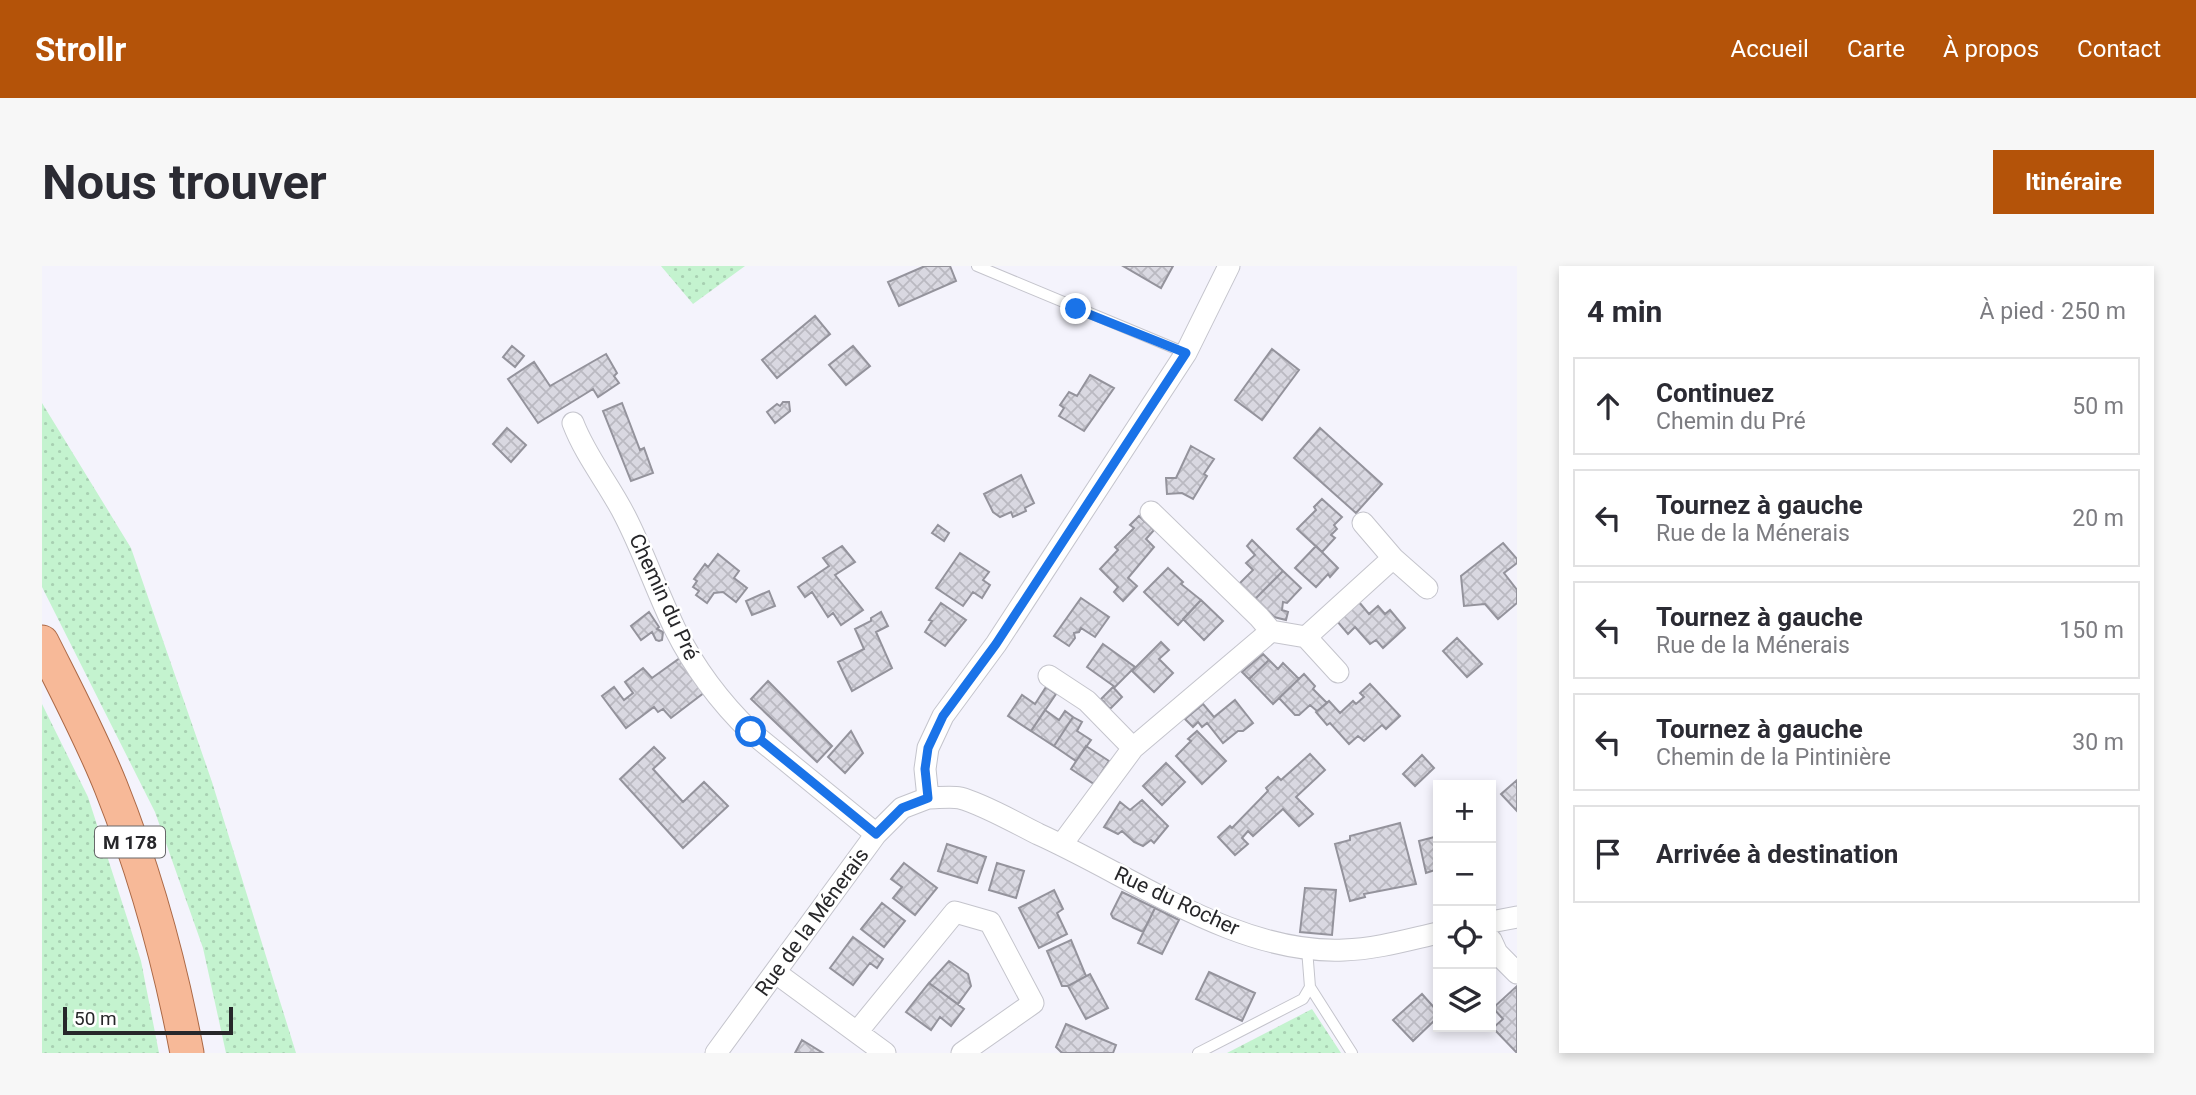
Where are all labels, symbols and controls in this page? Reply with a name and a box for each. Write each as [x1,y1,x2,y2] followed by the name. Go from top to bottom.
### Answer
[35,30,126,69] text: Strollr
[1730,35,1809,63] text: Accueil
[1847,35,1905,63] text: Carte
[1943,35,2039,63] text: À propos
[2077,35,2161,63] text: Contact
[1993,150,2154,214] button: Itinéraire
[42,154,327,211] text: Nous trouver
[1060,293,1091,324] route end
[1587,294,1662,329] text: 4 min
[1980,298,2126,325] text: À pied · 250 m
[1656,378,1774,408] text: Continuez
[1589,387,1627,425] icon: ahead
[2072,393,2124,420] text: 50 m
[1656,408,1806,435] text: Chemin du Pré
[1656,490,1863,520] text: Tournez à gauche
[1589,499,1627,537] icon: left
[2072,505,2124,532] text: 20 m
[1656,520,1850,547] text: Rue de la Ménerais
[624,530,704,664] street label: Chemin du Pré
[1656,602,1863,632] text: Tournez à gauche
[1589,611,1627,649] icon: left
[2059,617,2124,644] text: 150 m
[1656,632,1850,659] text: Rue de la Ménerais
[1656,714,1863,744] text: Tournez à gauche
[735,716,766,747] route start
[1589,723,1627,761] icon: left
[2072,729,2124,756] text: 30 m
[1656,744,1891,771] text: Chemin de la Pintinière
[1433,780,1496,1032] map controls
[1433,780,1496,843] button: +
[95,827,165,858] road number: M 178
[1589,835,1627,873] icon: arrive
[1656,839,1898,869] text: Arrivée à destination
[750,843,874,1001] street label: Rue de la Ménerais
[1433,843,1496,906] button: −
[1111,862,1243,940] street label: Rue du Rocher
[1433,906,1496,969] button: locate
[1433,969,1496,1032] button: layers
[63,1004,233,1036] scale bar
[74,1007,117,1030] text: 50 m

